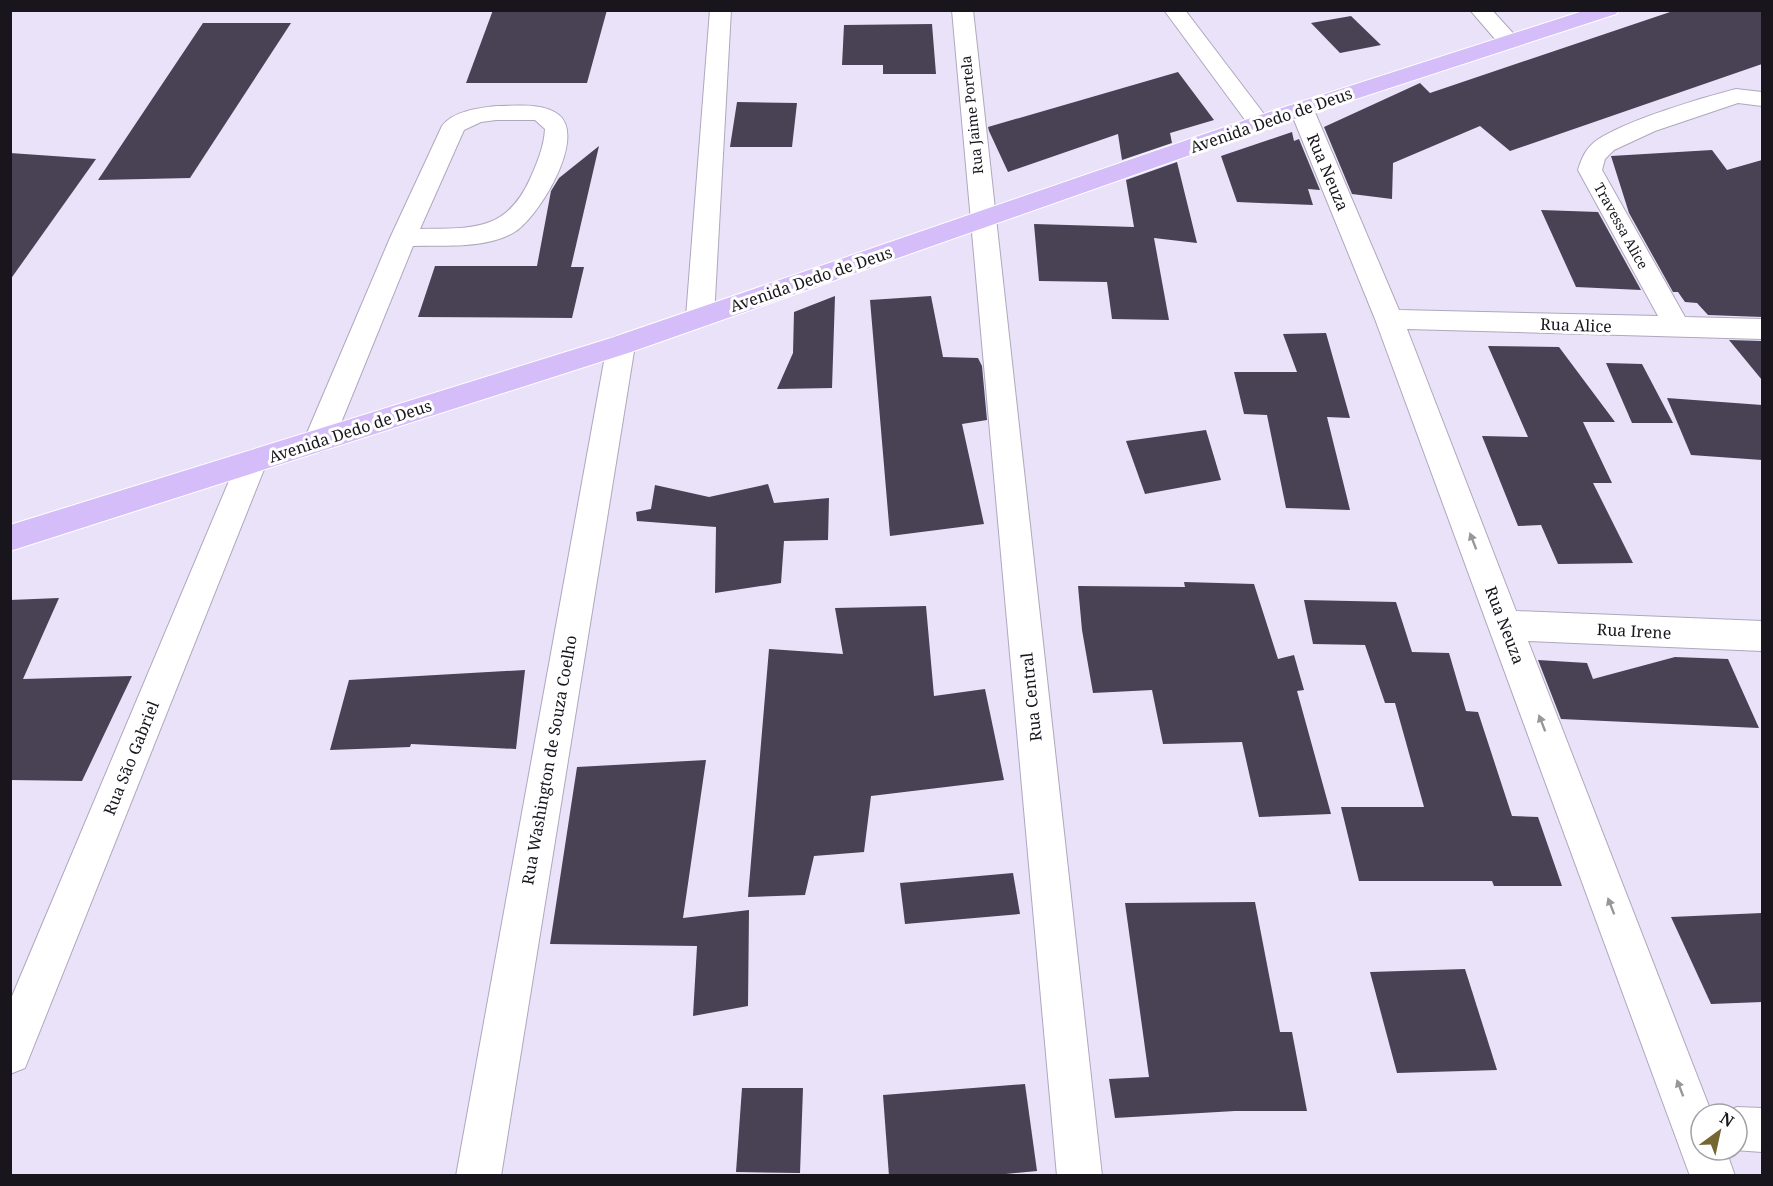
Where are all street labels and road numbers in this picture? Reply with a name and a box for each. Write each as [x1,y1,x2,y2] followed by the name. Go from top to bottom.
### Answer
[956,55,987,175] street label: Rua Jaime Portela
[1187,82,1355,158] street label: Avenida Dedo de Deus
[1302,130,1354,214] street label: Rua Neuza
[1590,179,1653,272] street label: Travessa Alice
[727,241,895,317] street label: Avenida Dedo de Deus
[1540,313,1612,337] street label: Rua Alice
[266,394,434,468] street label: Avenida Dedo de Deus
[1480,583,1530,667] street label: Rua Neuza
[1596,618,1672,644] street label: Rua Irene
[516,633,582,887] street label: Rua Washington de Souza Coelho
[1015,651,1047,743] street label: Rua Central
[98,698,164,818] street label: Rua São Gabriel

